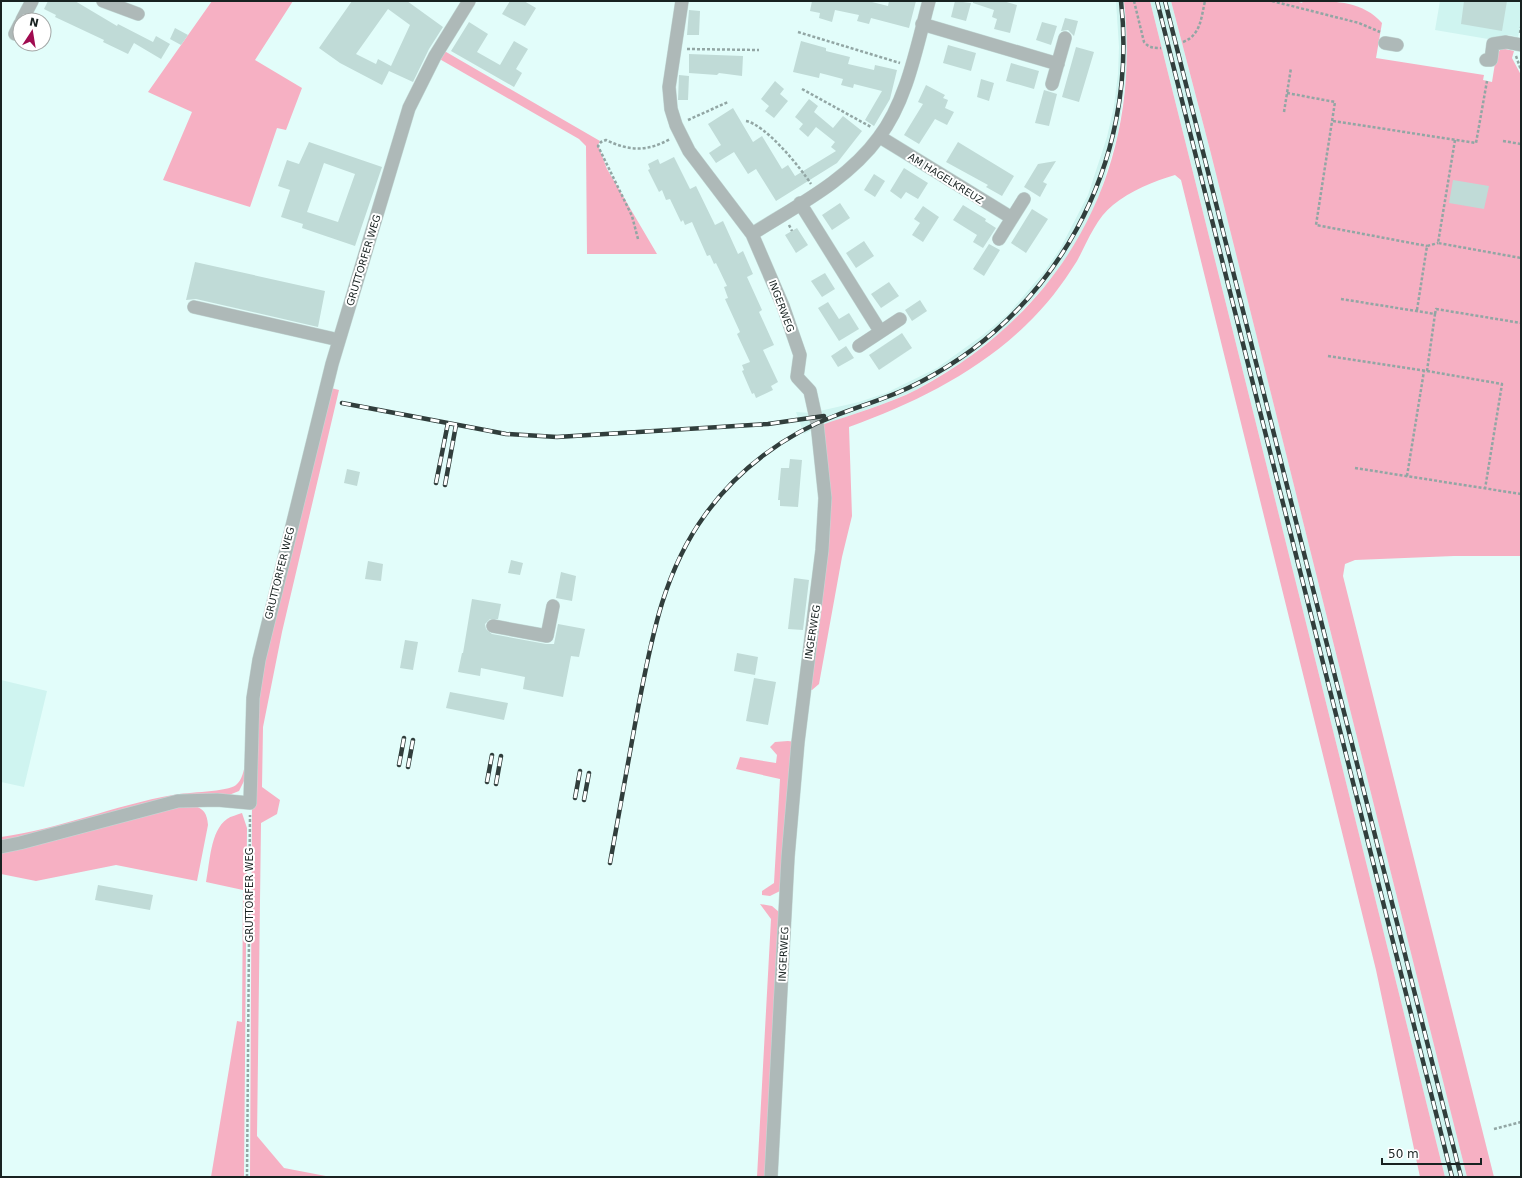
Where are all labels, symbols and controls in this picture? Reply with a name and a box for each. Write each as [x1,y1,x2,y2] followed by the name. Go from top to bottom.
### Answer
[12,12,52,52] north arrow
[28,15,40,30] text: N
[906,151,985,206] street label: AM HAGELKREUZ
[344,213,383,307] street label: GRUTTORFER WEG
[767,279,797,334] street label: INGERWEG
[263,526,296,621] street label: GRUTTORFER WEG
[803,604,822,660] street label: INGERWEG
[244,847,255,943] street label: GRUTTORFER WEG
[777,926,790,982] street label: INGERWEG
[1382,1140,1481,1166] scale bar
[1388,1147,1419,1161] text: 50 m

